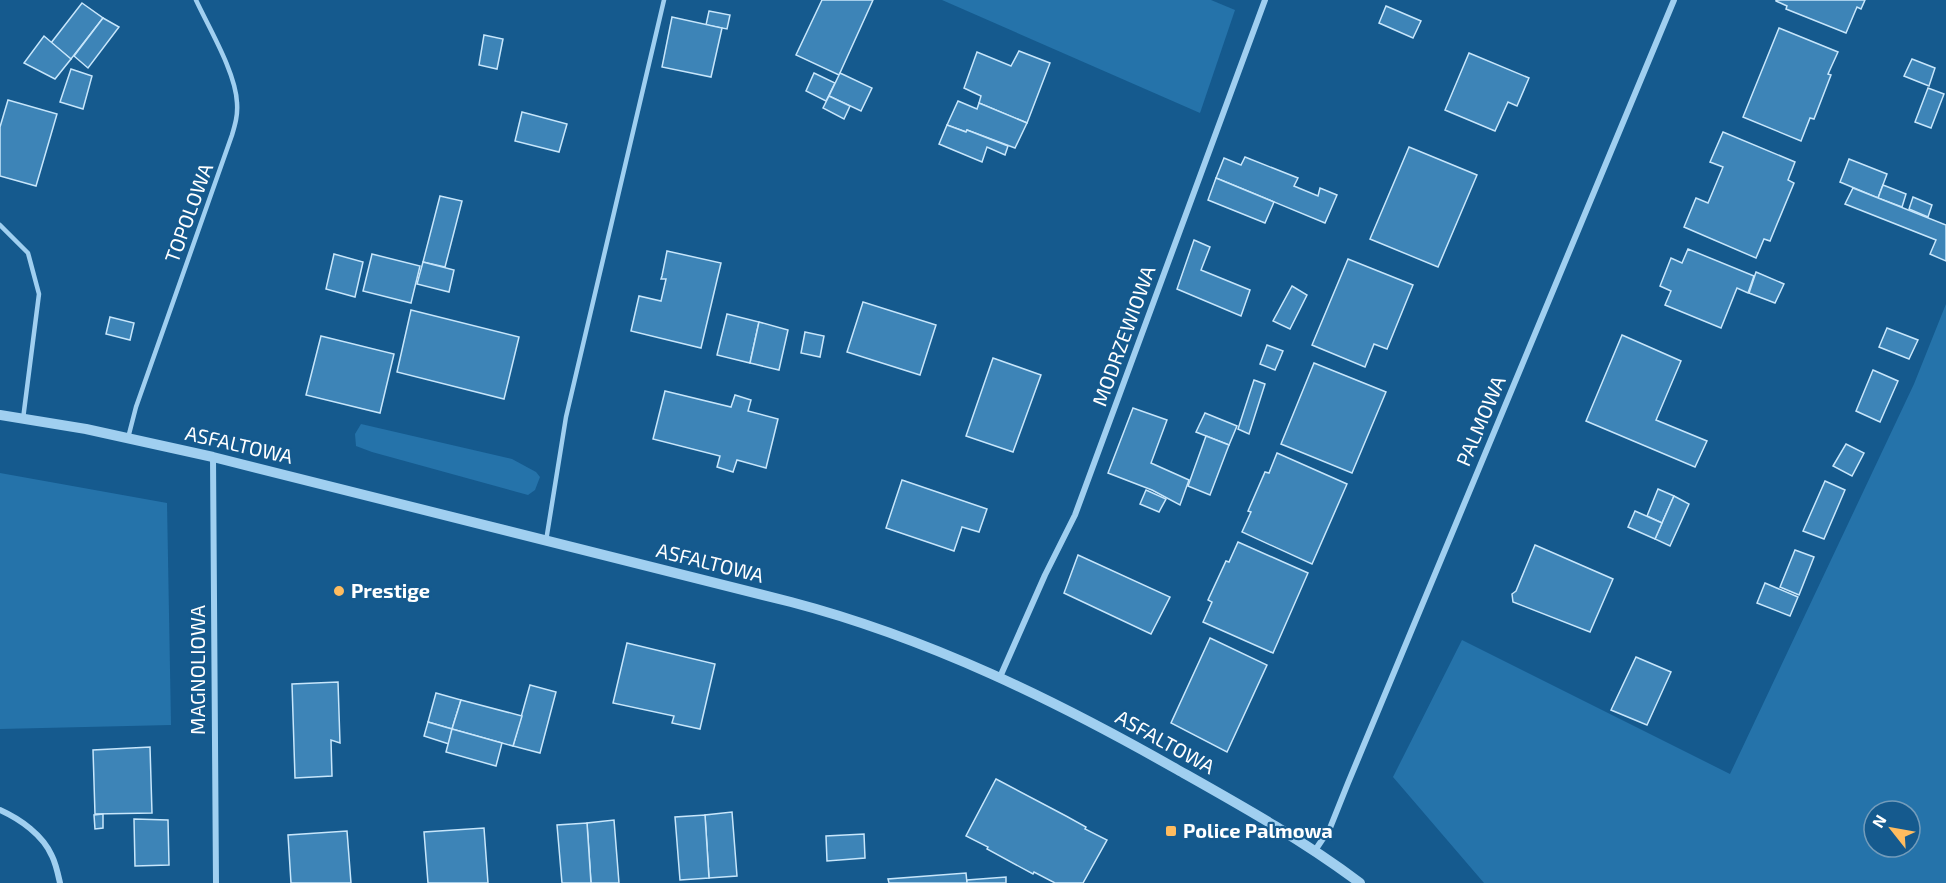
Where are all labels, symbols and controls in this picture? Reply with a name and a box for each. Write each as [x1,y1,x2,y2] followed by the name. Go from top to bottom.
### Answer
[159,159,217,266] street label: TOPOLOWA
[1087,262,1160,409] street label: MODRZEWIOWA
[1450,371,1510,469] street label: PALMOWA
[183,420,296,468] street label: ASFALTOWA
[654,537,767,587] street label: ASFALTOWA
[351,578,430,602] place label: Prestige
[332,584,346,598] marker: Prestige
[185,605,209,735] street label: MAGNOLIOWA
[1112,704,1220,778] street label: ASFALTOWA
[1862,799,1922,859] north arrow
[1868,811,1890,831] text: N
[1183,818,1333,842] place label: Police Palmowa
[1164,824,1178,838] marker: Police Palmowa

